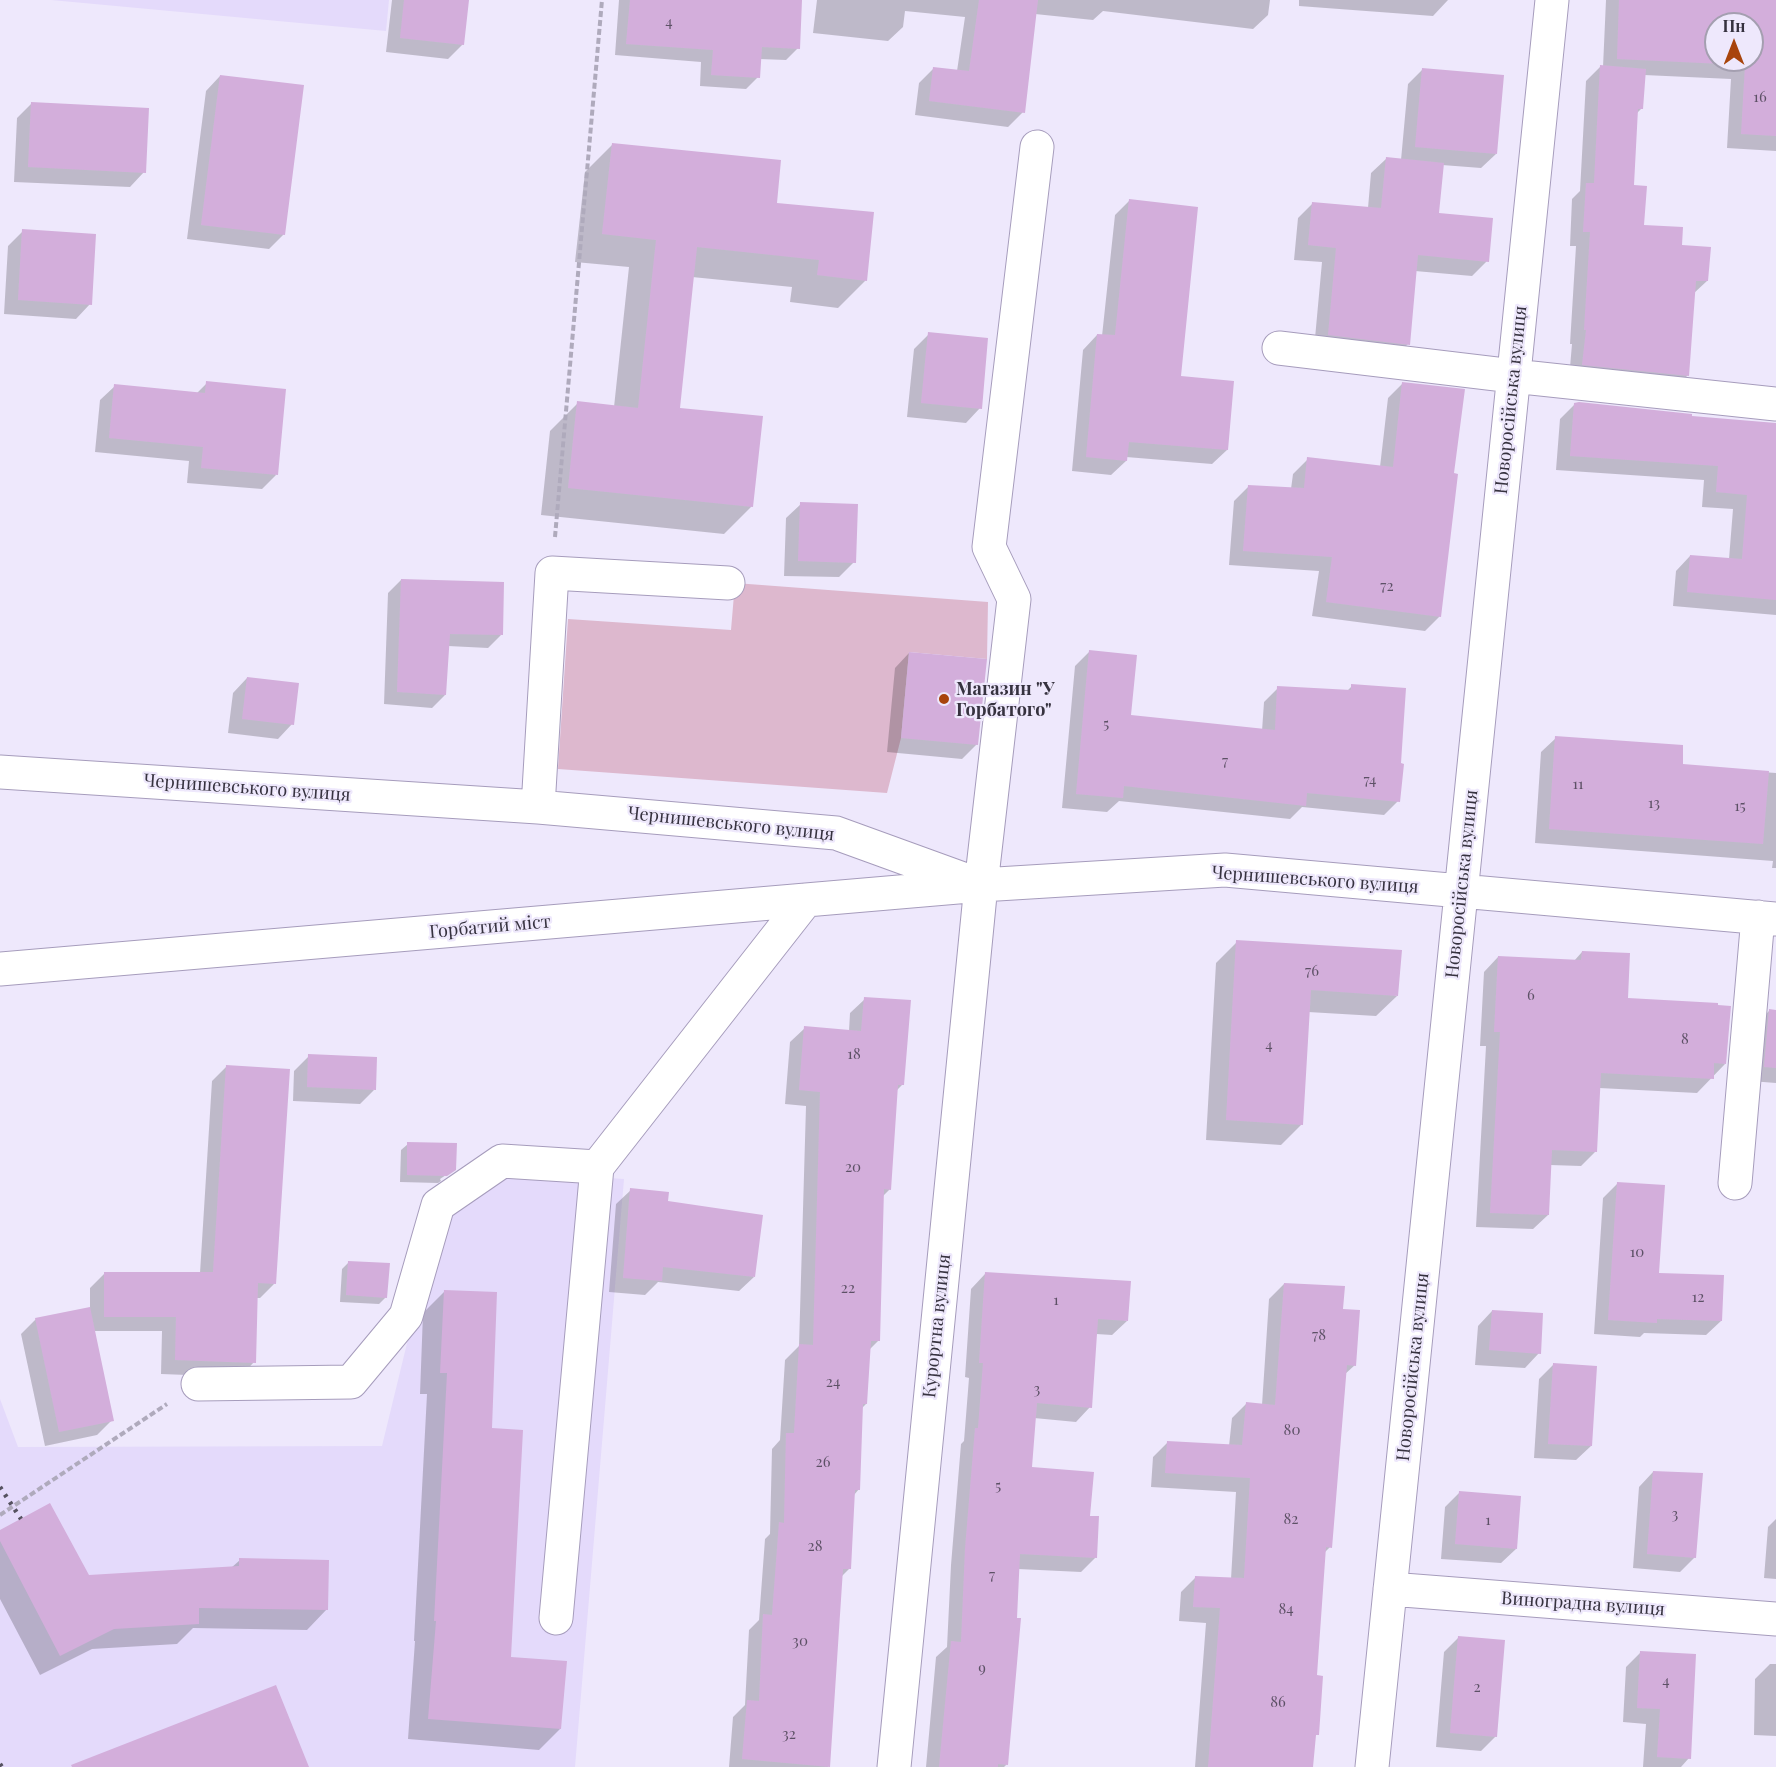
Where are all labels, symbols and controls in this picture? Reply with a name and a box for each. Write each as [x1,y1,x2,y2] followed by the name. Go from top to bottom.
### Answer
[1704,12,1764,72] north arrow
[665,13,673,31] house number: 4
[1723,15,1746,36] text: Пн
[1753,88,1767,106] house number: 16
[1490,305,1532,495] street label: Новоросійська вулиця
[1380,577,1394,595] house number: 72
[956,678,1055,720] place label: Магазин "У Горбатого"
[937,692,951,706] marker: Магазин "У Горбатого"
[1103,715,1109,733] house number: 5
[1222,752,1228,770] house number: 7
[143,770,351,806] street label: Чернишевського вулиця
[1364,771,1376,789] house number: 74
[1572,775,1584,793] house number: 11
[1441,789,1483,979] street label: Новоросійська вулиця
[1648,794,1660,812] house number: 13
[1734,797,1746,815] house number: 15
[627,802,835,846] street label: Чернишевського вулиця
[1211,862,1419,898] street label: Чернишевського вулиця
[428,911,552,943] street label: Горбатий міст
[1305,962,1319,980] house number: 76
[1527,986,1535,1004] house number: 6
[1681,1030,1689,1048] house number: 8
[1265,1036,1273,1054] house number: 4
[847,1045,861,1063] house number: 18
[845,1158,861,1176] house number: 20
[1630,1243,1644,1261] house number: 10
[919,1253,955,1399] street label: Курортна вулиця
[1392,1272,1434,1462] street label: Новоросійська вулиця
[841,1279,855,1297] house number: 22
[1692,1288,1704,1306] house number: 12
[1053,1291,1059,1309] house number: 1
[1312,1326,1326,1344] house number: 78
[826,1373,840,1391] house number: 24
[1034,1380,1040,1398] house number: 3
[1284,1421,1300,1439] house number: 80
[816,1453,830,1471] house number: 26
[995,1477,1001,1495] house number: 5
[1672,1505,1678,1523] house number: 3
[1284,1510,1298,1528] house number: 82
[1485,1511,1491,1529] house number: 1
[808,1537,822,1555] house number: 28
[989,1566,995,1584] house number: 7
[1500,1588,1666,1620] street label: Виноградна вулиця
[1278,1600,1294,1618] house number: 84
[792,1632,808,1650] house number: 30
[978,1659,986,1677] house number: 9
[1662,1672,1670,1690] house number: 4
[1473,1678,1481,1696] house number: 2
[1270,1693,1286,1711] house number: 86
[782,1725,796,1743] house number: 32

